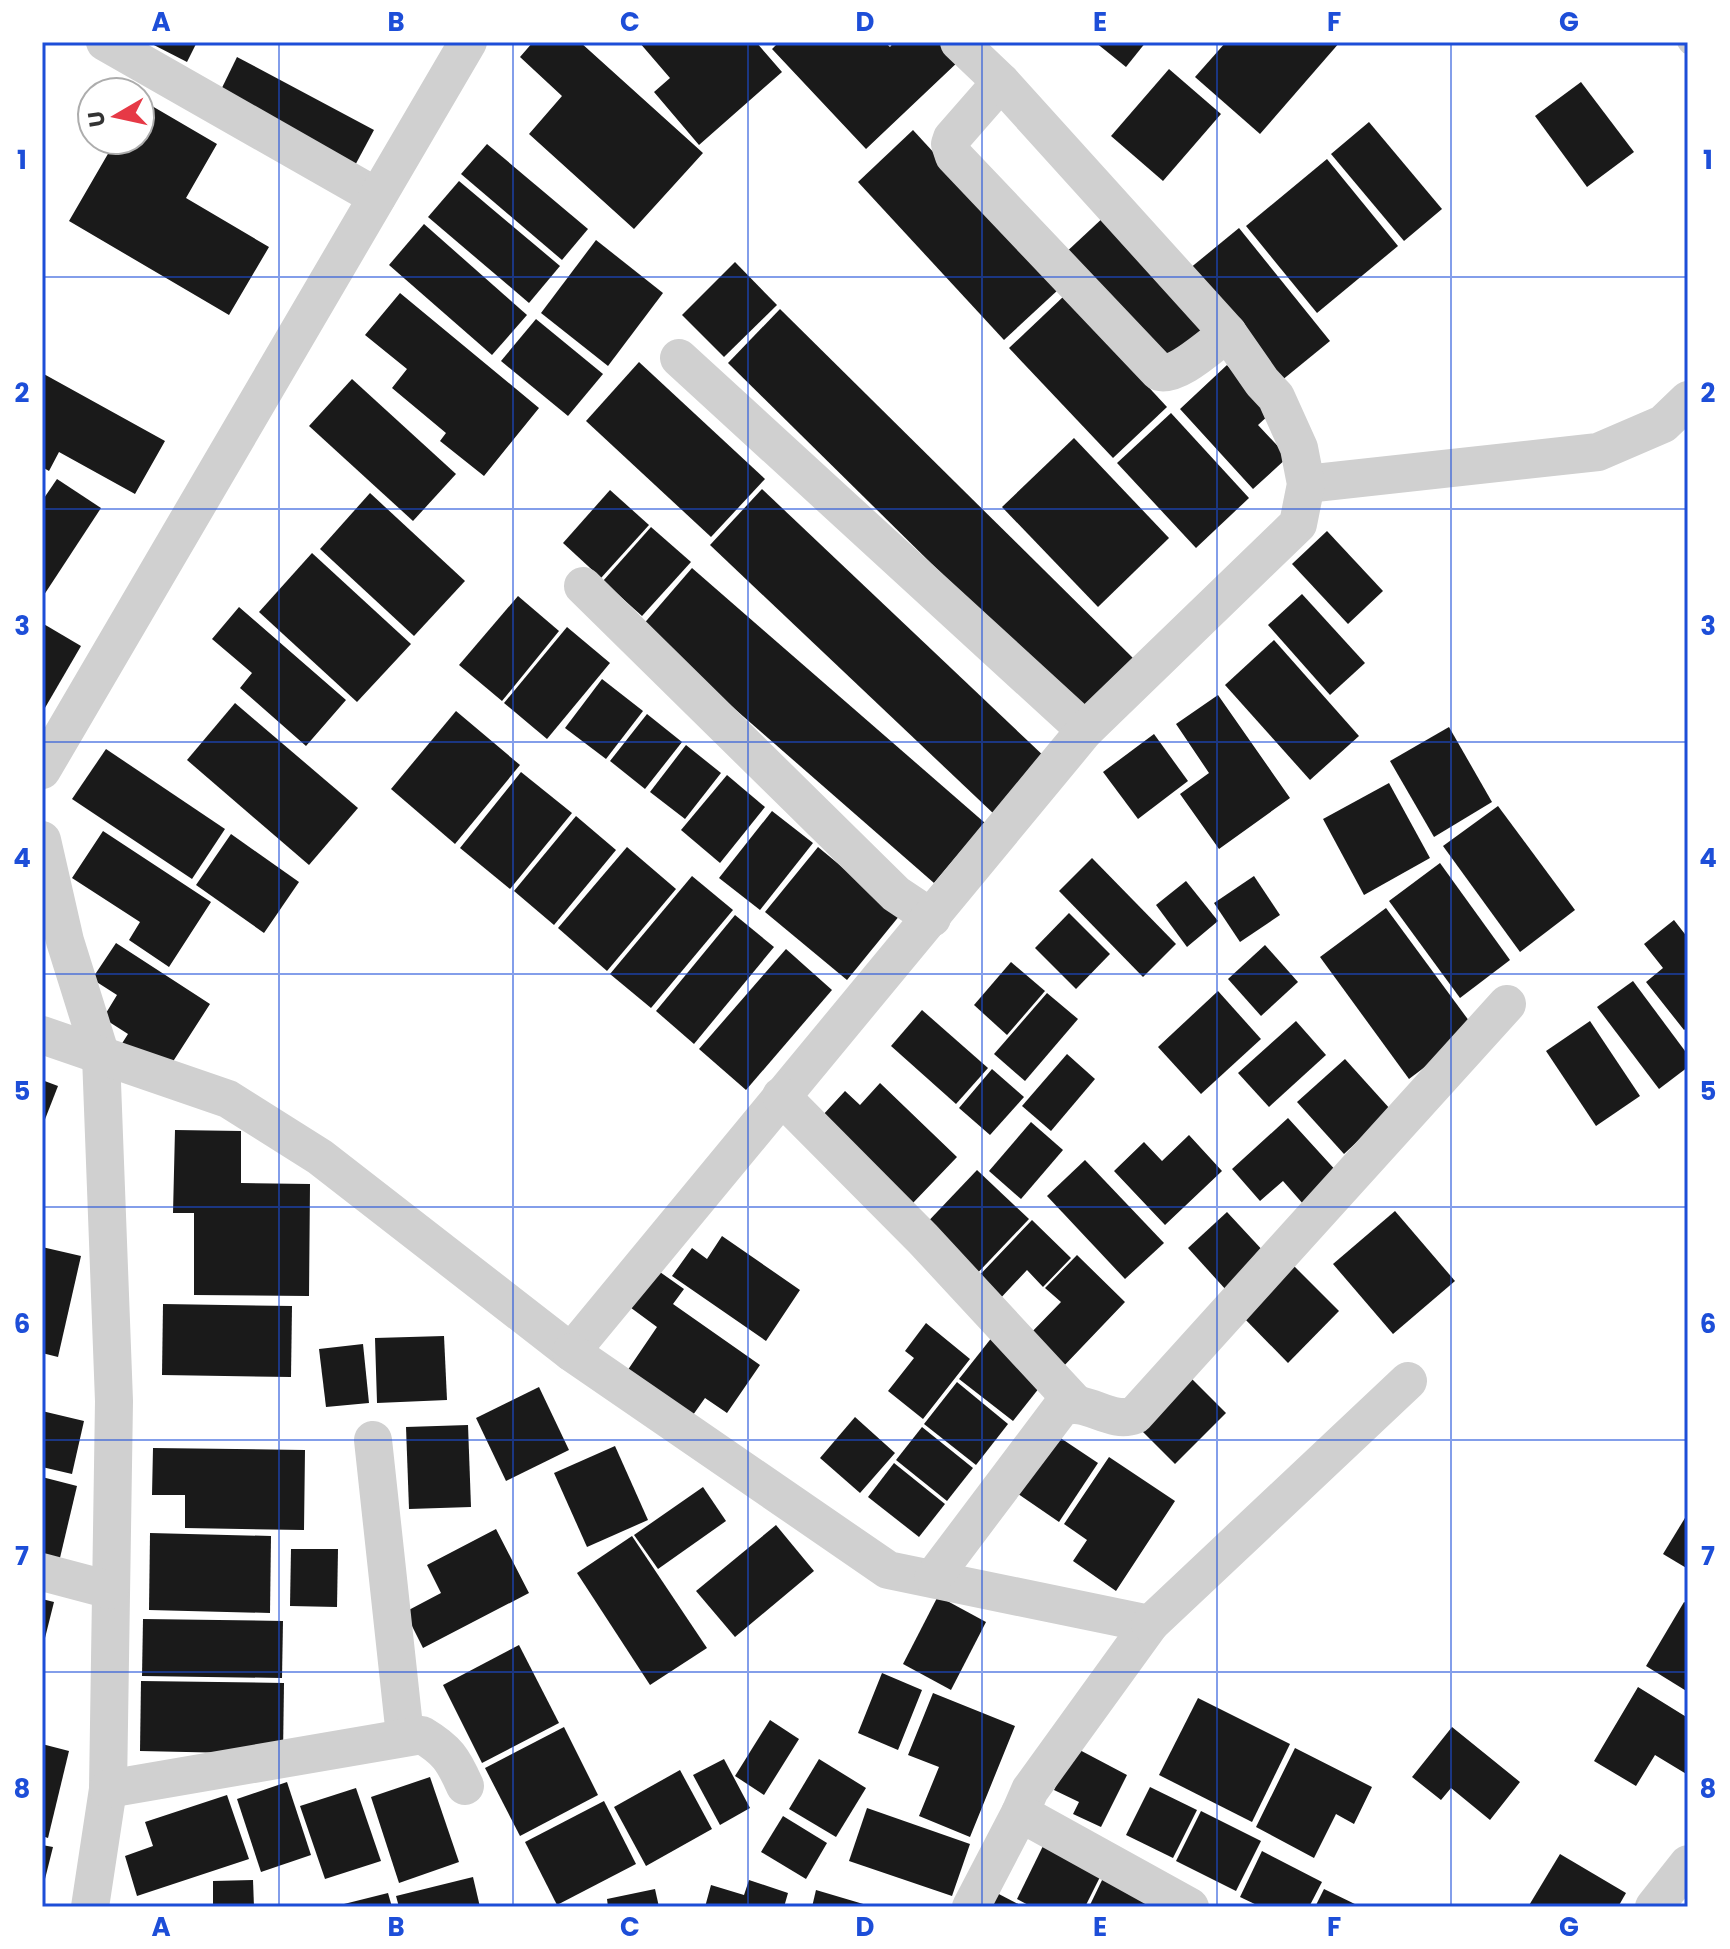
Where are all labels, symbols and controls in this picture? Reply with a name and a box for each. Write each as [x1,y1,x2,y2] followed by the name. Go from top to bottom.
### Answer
[151,4,171,40] text: A
[387,4,405,40] text: B
[620,4,640,40] text: C
[856,4,875,40] text: D
[1093,4,1107,40] text: E
[1327,4,1341,40] text: F
[1559,4,1579,40] text: G
[76,76,156,156] north arrow
[80,109,113,129] text: U
[17,142,27,178] text: 1
[1703,142,1713,178] text: 1
[15,375,30,411] text: 2
[1701,375,1716,411] text: 2
[14,608,30,644] text: 3
[1700,608,1716,644] text: 3
[13,840,31,876] text: 4
[1699,840,1717,876] text: 4
[14,1073,30,1109] text: 5
[1700,1073,1716,1109] text: 5
[14,1306,30,1342] text: 6
[1700,1306,1716,1342] text: 6
[15,1538,29,1574] text: 7
[1701,1538,1715,1574] text: 7
[14,1771,30,1807] text: 8
[1700,1771,1716,1807] text: 8
[151,1909,171,1945] text: A
[387,1909,405,1945] text: B
[620,1909,640,1945] text: C
[856,1909,875,1945] text: D
[1093,1909,1107,1945] text: E
[1327,1909,1341,1945] text: F
[1559,1909,1579,1945] text: G

